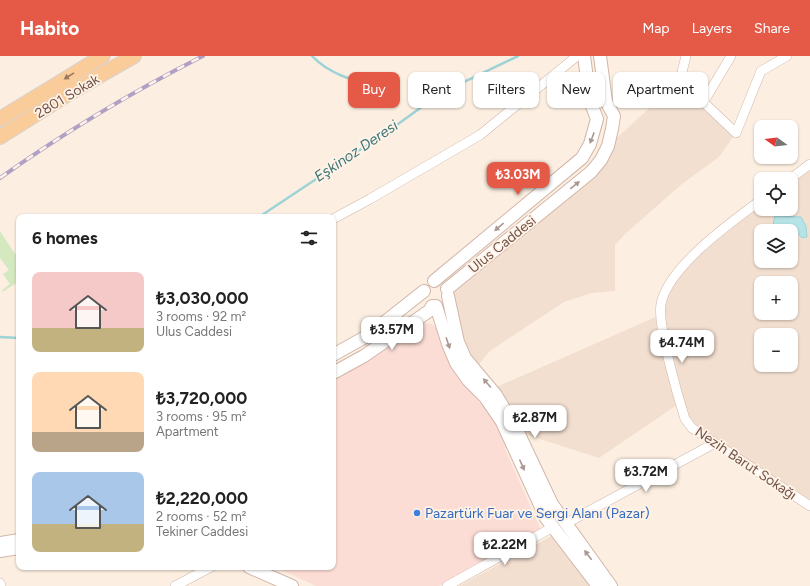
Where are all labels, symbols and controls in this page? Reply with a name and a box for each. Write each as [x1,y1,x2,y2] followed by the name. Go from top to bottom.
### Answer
[20,17,79,40] text: Habito
[642,20,670,37] text: Map
[692,20,732,37] text: Layers
[754,20,790,37] text: Share
[32,71,103,122] street label: 2801 Sokak
[63,72,75,79] one-way arrow
[348,72,400,108] chip: Buy
[408,72,465,108] chip: Rent
[473,72,539,108] chip: Filters
[547,72,605,108] chip: New
[613,72,708,108] chip: Apartment
[311,116,402,186] water label: Eşkinoz Deresi
[754,120,798,164] north arrow
[754,120,798,372] map controls
[589,133,595,145] one-way arrow
[485,162,551,196] pin: ₺3.03M
[496,167,540,182] text: ₺3.03M
[754,172,798,216] button: locate
[570,180,581,189] one-way arrow
[465,212,539,277] street label: Ulus Caddesi
[494,223,505,232] one-way arrow
[754,224,798,268] button: layers
[298,227,320,249] icon: filters
[32,228,98,248] text: 6 homes
[754,276,798,320] button: +
[64,288,112,336] icon: home
[156,288,248,308] text: ₺3,030,000
[156,309,246,324] text: 3 rooms · 92 m²
[359,317,425,351] pin: ₺3.57M
[370,322,414,337] text: ₺3.57M
[156,324,232,339] text: Ulus Caddesi
[754,328,798,372] button: −
[649,330,715,364] pin: ₺4.74M
[659,335,705,350] text: ₺4.74M
[445,338,451,350] one-way arrow
[482,378,491,388] one-way arrow
[64,388,112,436] icon: home
[156,388,247,408] text: ₺3,720,000
[502,405,568,439] pin: ₺2.87M
[156,409,246,424] text: 3 rooms · 95 m²
[513,410,557,425] text: ₺2.87M
[692,423,800,504] street label: Nezih Barut Sokağı
[156,424,219,439] text: Apartment
[613,459,679,493] pin: ₺3.72M
[519,460,525,471] one-way arrow
[624,464,668,479] text: ₺3.72M
[64,488,112,536] icon: home
[156,488,248,508] text: ₺2,220,000
[425,505,650,522] place label: Pazartürk Fuar ve Sergi Alanı (Pazar)
[412,508,422,518] marker: Pazartürk Fuar ve Sergi Alanı (Pazar)
[156,509,247,524] text: 2 rooms · 52 m²
[156,524,248,539] text: Tekiner Caddesi
[472,532,538,566] pin: ₺2.22M
[483,537,527,552] text: ₺2.22M
[584,549,592,560] one-way arrow

